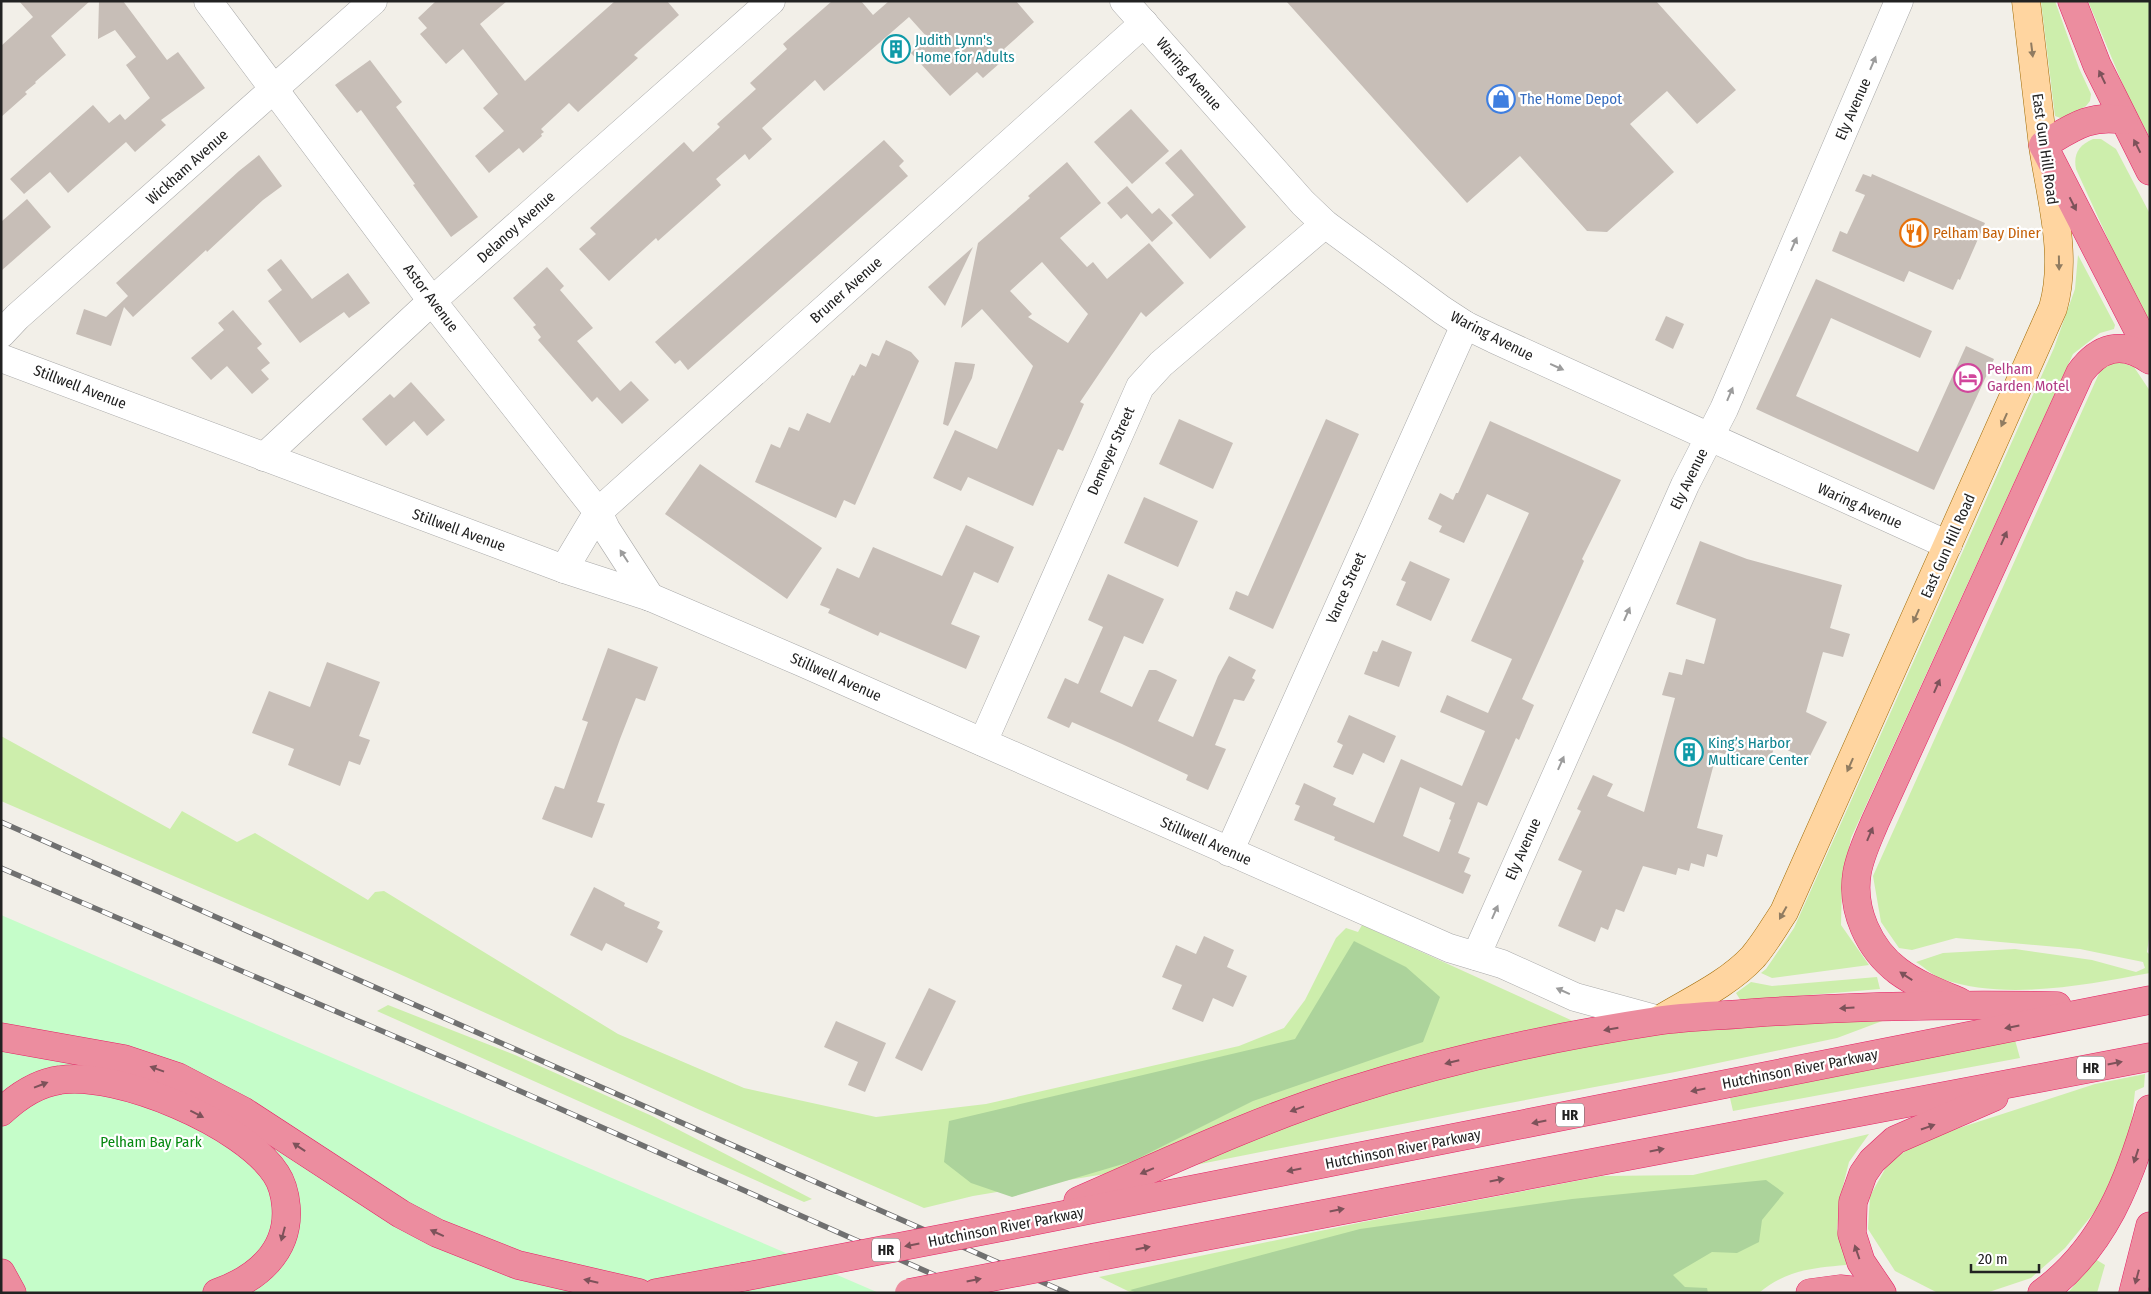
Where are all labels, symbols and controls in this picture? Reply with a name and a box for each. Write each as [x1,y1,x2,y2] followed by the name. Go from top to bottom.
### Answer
[915,31,1015,66] place label: Judith Lynn's Home for Adults
[881,34,911,64] building icon: Judith Lynn's Home for Adults
[1152,34,1226,114] street label: Waring Avenue
[2028,42,2036,58] one-way arrow
[1870,56,1878,70] one-way arrow
[2098,69,2107,84] one-way arrow
[1831,75,1875,143] street label: Ely Avenue
[1486,84,1516,114] shop icon: The Home Depot
[1520,90,1622,108] place label: The Home Depot
[2028,92,2062,206] street label: East Gun Hill Road
[142,126,232,208] street label: Wickham Avenue
[2133,138,2141,153] one-way arrow
[473,187,559,267] street label: Delanoy Avenue
[2069,197,2077,212] one-way arrow
[1899,218,1929,248] restaurant icon: Pelham Bay Diner
[1933,224,2041,242] place label: Pelham Bay Diner
[1790,237,1798,251] one-way arrow
[806,253,886,327] street label: Bruner Avenue
[2055,255,2063,271] one-way arrow
[400,260,462,336] street label: Astor Avenue
[1447,307,1537,365] street label: Waring Avenue
[1987,360,2069,395] place label: Pelham Garden Motel
[31,361,129,413] street label: Stillwell Avenue
[1953,363,1983,393] hotel icon: Pelham Garden Motel
[1550,364,1564,372] one-way arrow
[1727,387,1735,401] one-way arrow
[1084,404,1139,498] street label: Demeyer Street
[1999,413,2007,427] one-way arrow
[1666,445,1712,513] street label: Ely Avenue
[1815,479,1905,533] street label: Waring Avenue
[1917,491,1979,601] street label: East Gun Hill Road
[410,505,508,555] street label: Stillwell Avenue
[2001,531,2009,545] one-way arrow
[619,549,628,562] one-way arrow
[1322,549,1370,626] street label: Vance Street
[1623,607,1631,621] one-way arrow
[1912,609,1920,623] one-way arrow
[788,649,884,705] street label: Stillwell Avenue
[1933,679,1941,693] one-way arrow
[1708,734,1809,769] place label: King’s Harbor Multicare Center
[1674,737,1704,767] building icon: King’s Harbor Multicare Center
[1557,756,1565,770] one-way arrow
[1846,758,1854,772] one-way arrow
[1158,813,1254,869] street label: Stillwell Avenue
[1501,815,1545,883] street label: Ely Avenue
[1866,827,1874,841] one-way arrow
[1492,905,1500,919] one-way arrow
[1779,905,1787,920] one-way arrow
[1900,971,1913,981] one-way arrow
[1555,987,1570,995] one-way arrow
[1839,1004,1855,1012] one-way arrow
[2004,1023,2020,1031] one-way arrow
[1604,1025,1619,1033] one-way arrow
[1721,1045,1880,1093] street label: Hutchinson River Parkway
[2077,1056,2105,1080] road number: HR
[1445,1058,1460,1066] one-way arrow
[2107,1059,2123,1067] one-way arrow
[149,1065,164,1073] one-way arrow
[34,1081,49,1088] one-way arrow
[1690,1086,1706,1094] one-way arrow
[1556,1104,1584,1126] road number: HR
[1289,1105,1304,1113] one-way arrow
[190,1110,204,1118] one-way arrow
[1530,1118,1546,1126] one-way arrow
[1920,1122,1935,1130] one-way arrow
[1324,1125,1483,1173] street label: Hutchinson River Parkway
[100,1133,202,1151] park label: Pelham Bay Park
[292,1142,305,1152] one-way arrow
[1649,1146,1664,1154] one-way arrow
[2131,1149,2139,1164] one-way arrow
[1285,1167,1301,1175] one-way arrow
[1140,1168,1154,1176] one-way arrow
[1489,1176,1505,1184] one-way arrow
[927,1203,1086,1251] street label: Hutchinson River Parkway
[1330,1206,1346,1214] one-way arrow
[278,1227,286,1242] one-way arrow
[430,1229,444,1237] one-way arrow
[872,1238,900,1262] road number: HR
[904,1241,919,1249] one-way arrow
[1971,1242,2038,1274] scale bar
[1136,1243,1152,1251] one-way arrow
[1853,1244,1860,1259] one-way arrow
[1978,1250,2008,1268] text: 20 m
[2133,1269,2141,1284] one-way arrow
[967,1276,983,1284] one-way arrow
[584,1277,599,1285] one-way arrow

